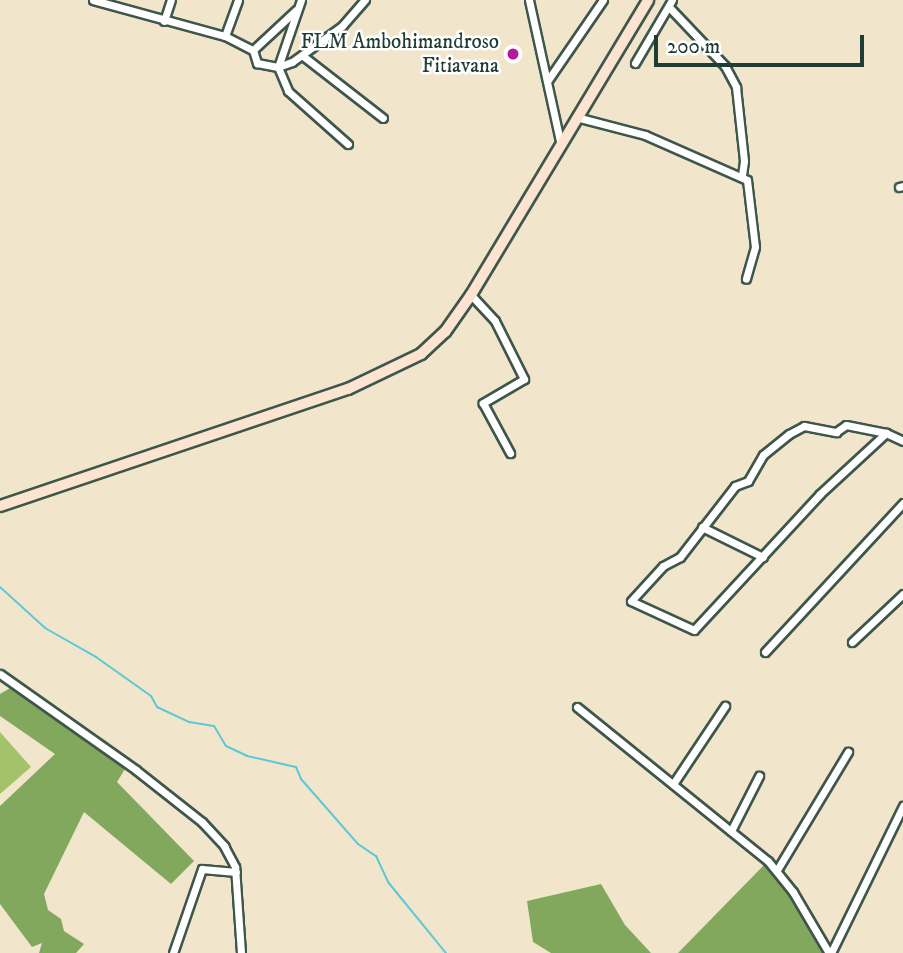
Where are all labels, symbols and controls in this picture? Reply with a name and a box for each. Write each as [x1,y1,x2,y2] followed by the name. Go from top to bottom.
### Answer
[658,21,868,65] scale bar
[300,29,499,79] place label: FLM Ambohimandroso Fitiavana
[667,34,720,60] text: 200 m
[505,46,521,62] marker: FLM Ambohimandroso Fitiavana

